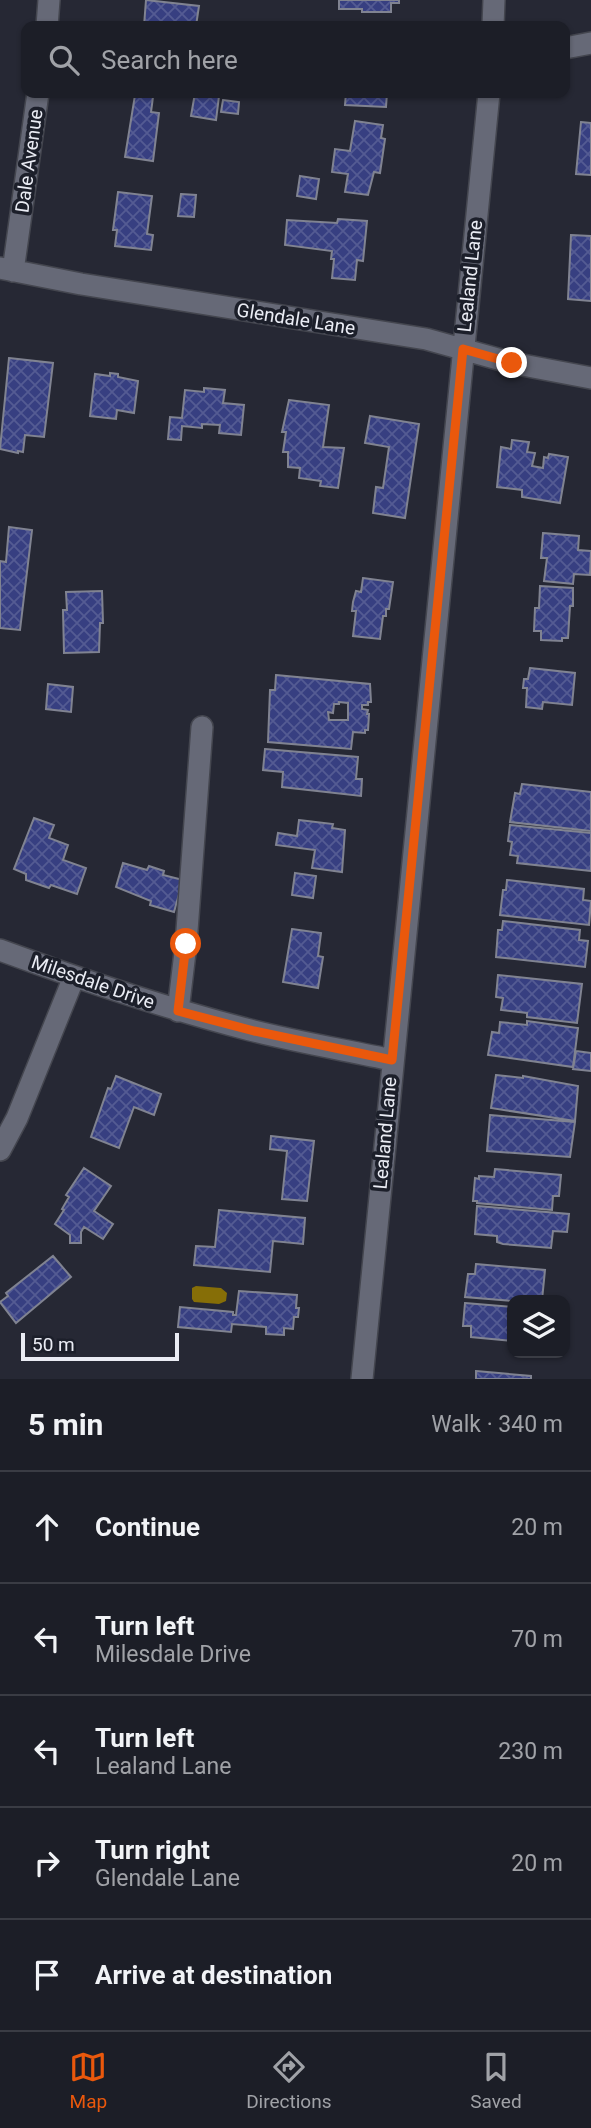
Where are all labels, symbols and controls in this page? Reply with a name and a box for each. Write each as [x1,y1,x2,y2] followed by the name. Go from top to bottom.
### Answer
[21,21,570,98] search box
[45,41,83,79] icon: search
[101,45,238,75] text: Search here
[10,108,48,214] street label: Dale Avenue
[453,219,487,333] street label: Lealand Lane
[235,298,357,340] street label: Glendale Lane
[496,347,527,378] route end
[170,928,201,959] route start
[28,950,158,1014] street label: Milesdale Drive
[369,1076,401,1190] street label: Lealand Lane
[507,1295,570,1358] map controls
[507,1295,570,1358] button: layers
[21,1330,178,1362] scale bar
[32,1333,75,1356] text: 50 m
[28,1407,103,1442] text: 5 min
[431,1411,563,1438] text: Walk · 340 m
[28,1508,66,1546] icon: ahead
[95,1512,200,1542] text: Continue
[511,1514,563,1541] text: 20 m
[95,1611,194,1641] text: Turn left
[28,1620,66,1658] icon: left
[511,1626,563,1653] text: 70 m
[95,1641,251,1668] text: Milesdale Drive
[95,1723,194,1753] text: Turn left
[28,1732,66,1770] icon: left
[498,1738,563,1765] text: 230 m
[95,1753,231,1780] text: Lealand Lane
[95,1835,210,1865] text: Turn right
[28,1844,66,1882] icon: right
[511,1850,563,1877] text: 20 m
[95,1865,240,1892] text: Glendale Lane
[28,1956,66,1994] icon: arrive
[95,1960,332,1990] text: Arrive at destination
[69,2048,107,2113] tab: Map
[246,2048,331,2113] tab: Directions
[470,2048,522,2113] tab: Saved

